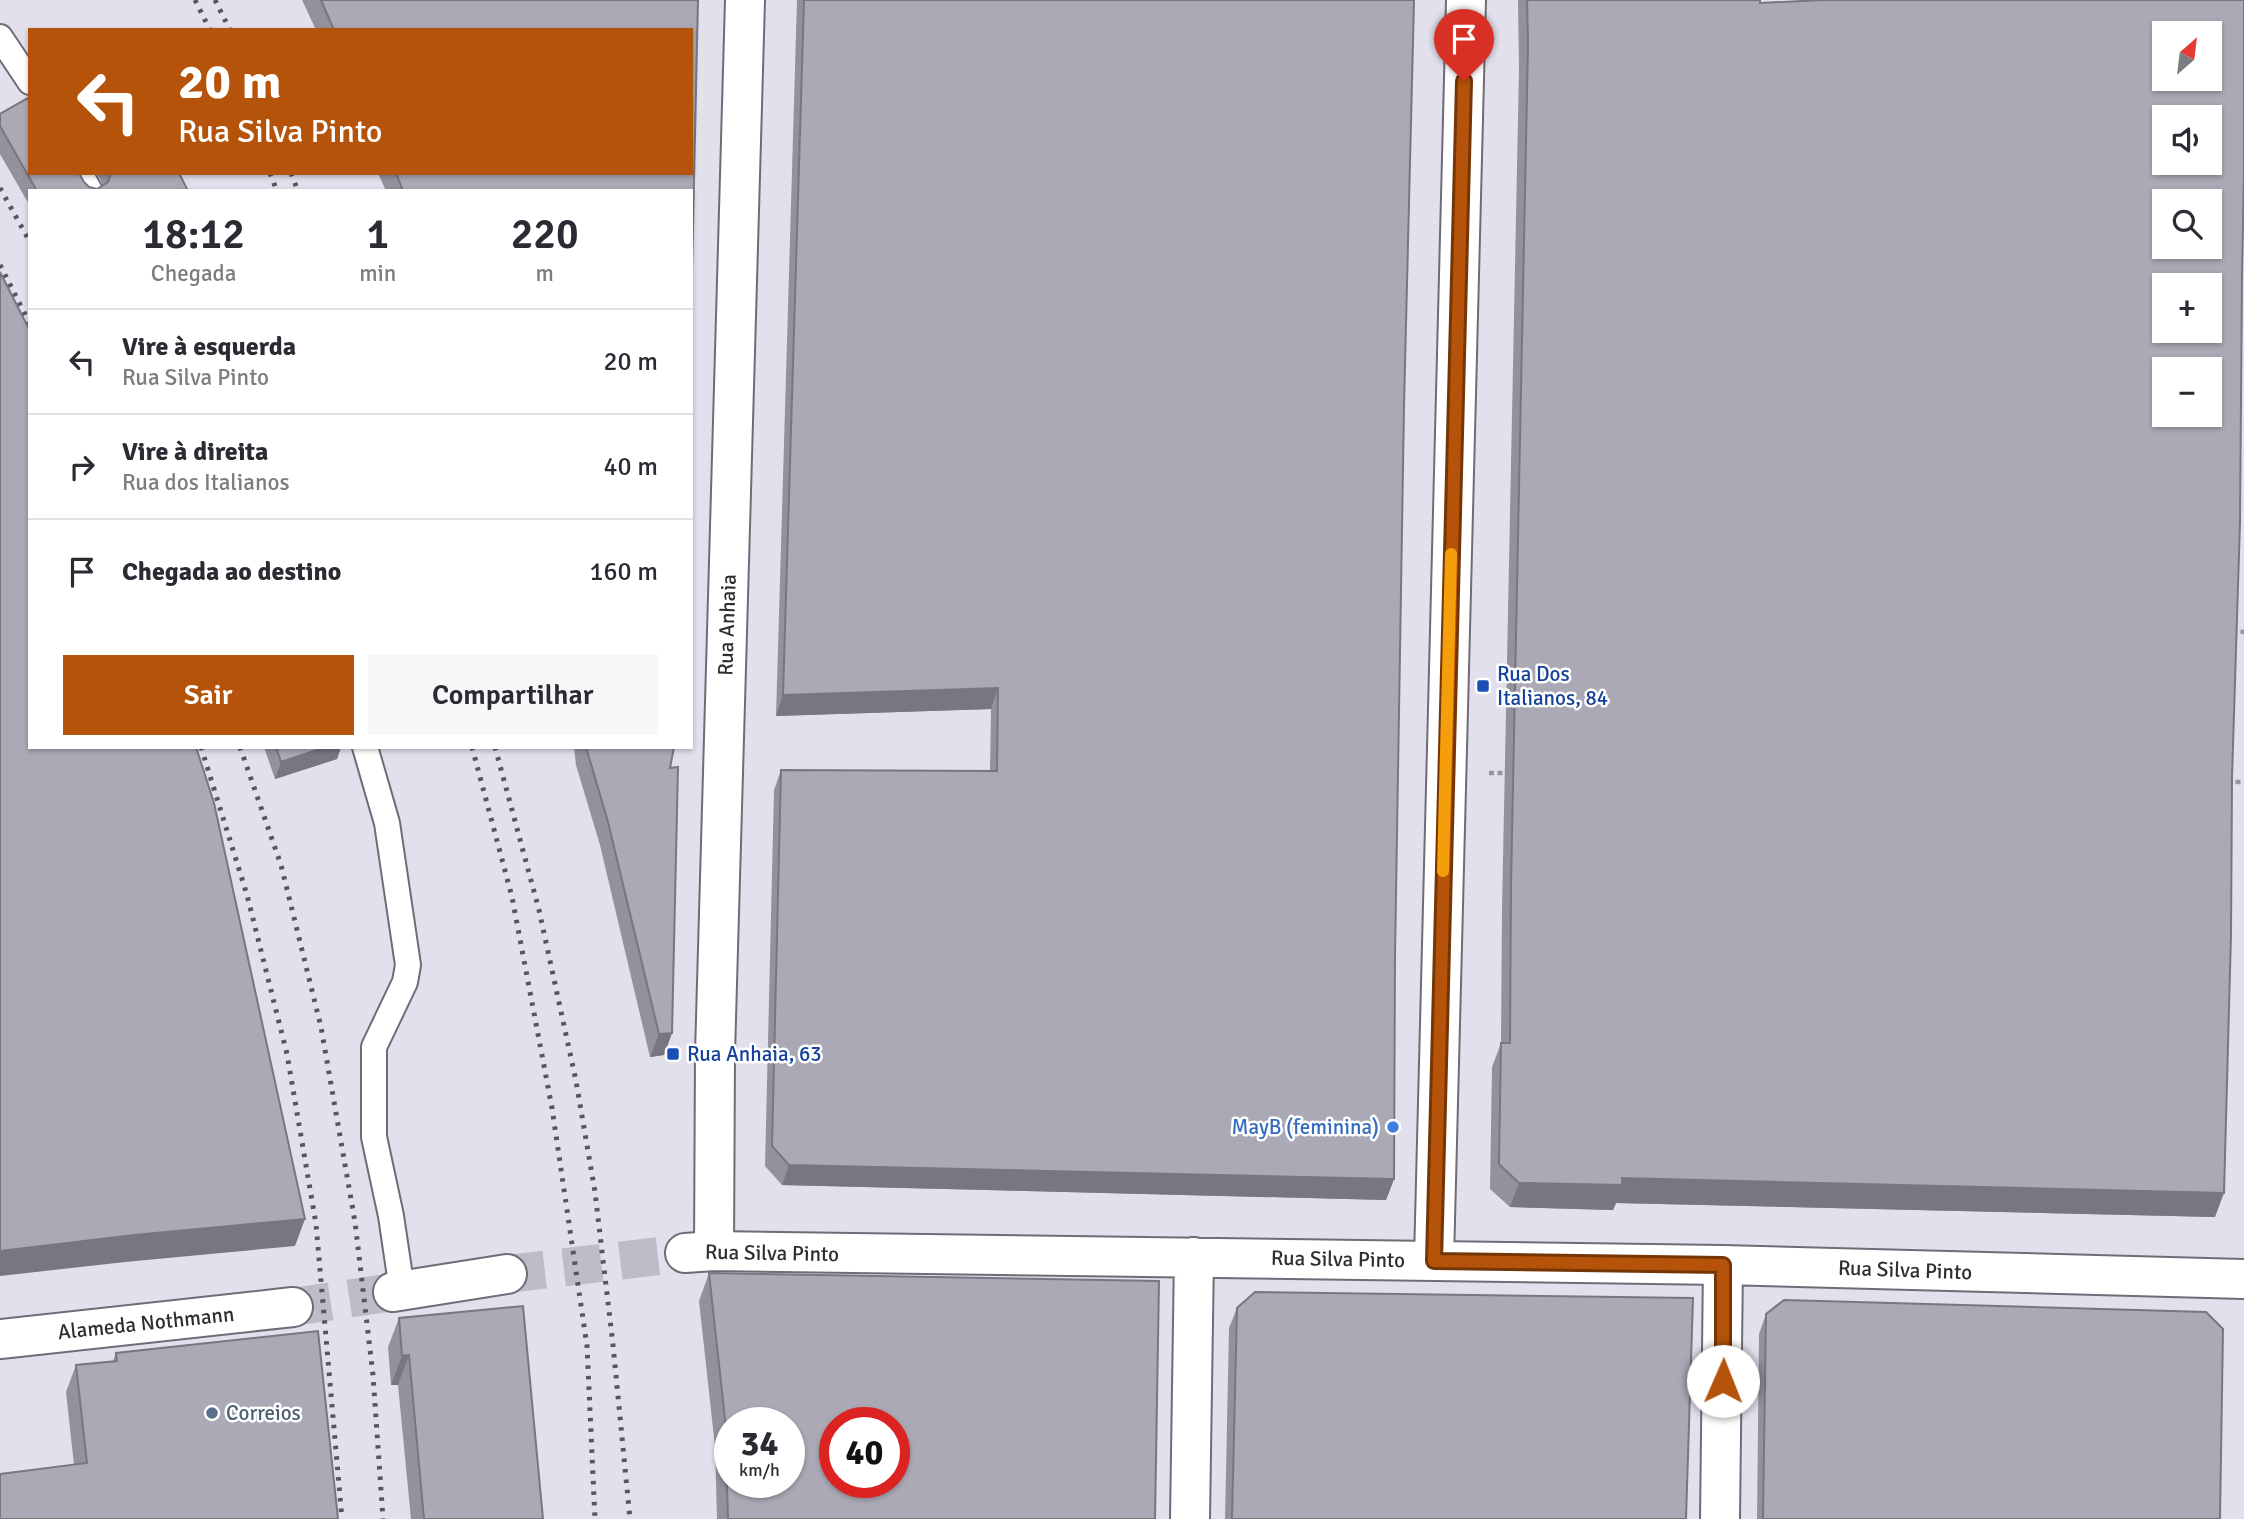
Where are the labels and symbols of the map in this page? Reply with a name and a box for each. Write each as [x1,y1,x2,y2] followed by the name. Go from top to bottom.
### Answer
[1434,9,1494,81] pin
[2152,21,2222,91] north arrow
[712,574,742,676] street label: Rua Anhaia
[1497,661,1608,711] place label: Rua Dos Italianos, 84
[1475,678,1491,694] marker: Rua Dos Italianos, 84
[687,1041,822,1067] place label: Rua Anhaia, 63
[665,1046,681,1062] marker: Rua Anhaia, 63
[1232,1114,1379,1140] place label: MayB (feminina)
[1385,1119,1401,1135] marker: MayB (feminina)
[705,1239,839,1267] street label: Rua Silva Pinto
[1271,1245,1405,1273] street label: Rua Silva Pinto
[1838,1255,1972,1285] street label: Rua Silva Pinto
[57,1301,235,1345] street label: Alameda Nothmann
[1686,1344,1760,1418] position arrow
[226,1400,301,1426] place label: Correios
[204,1405,220,1421] marker: Correios
[819,1407,910,1498] speed limit sign: 40

